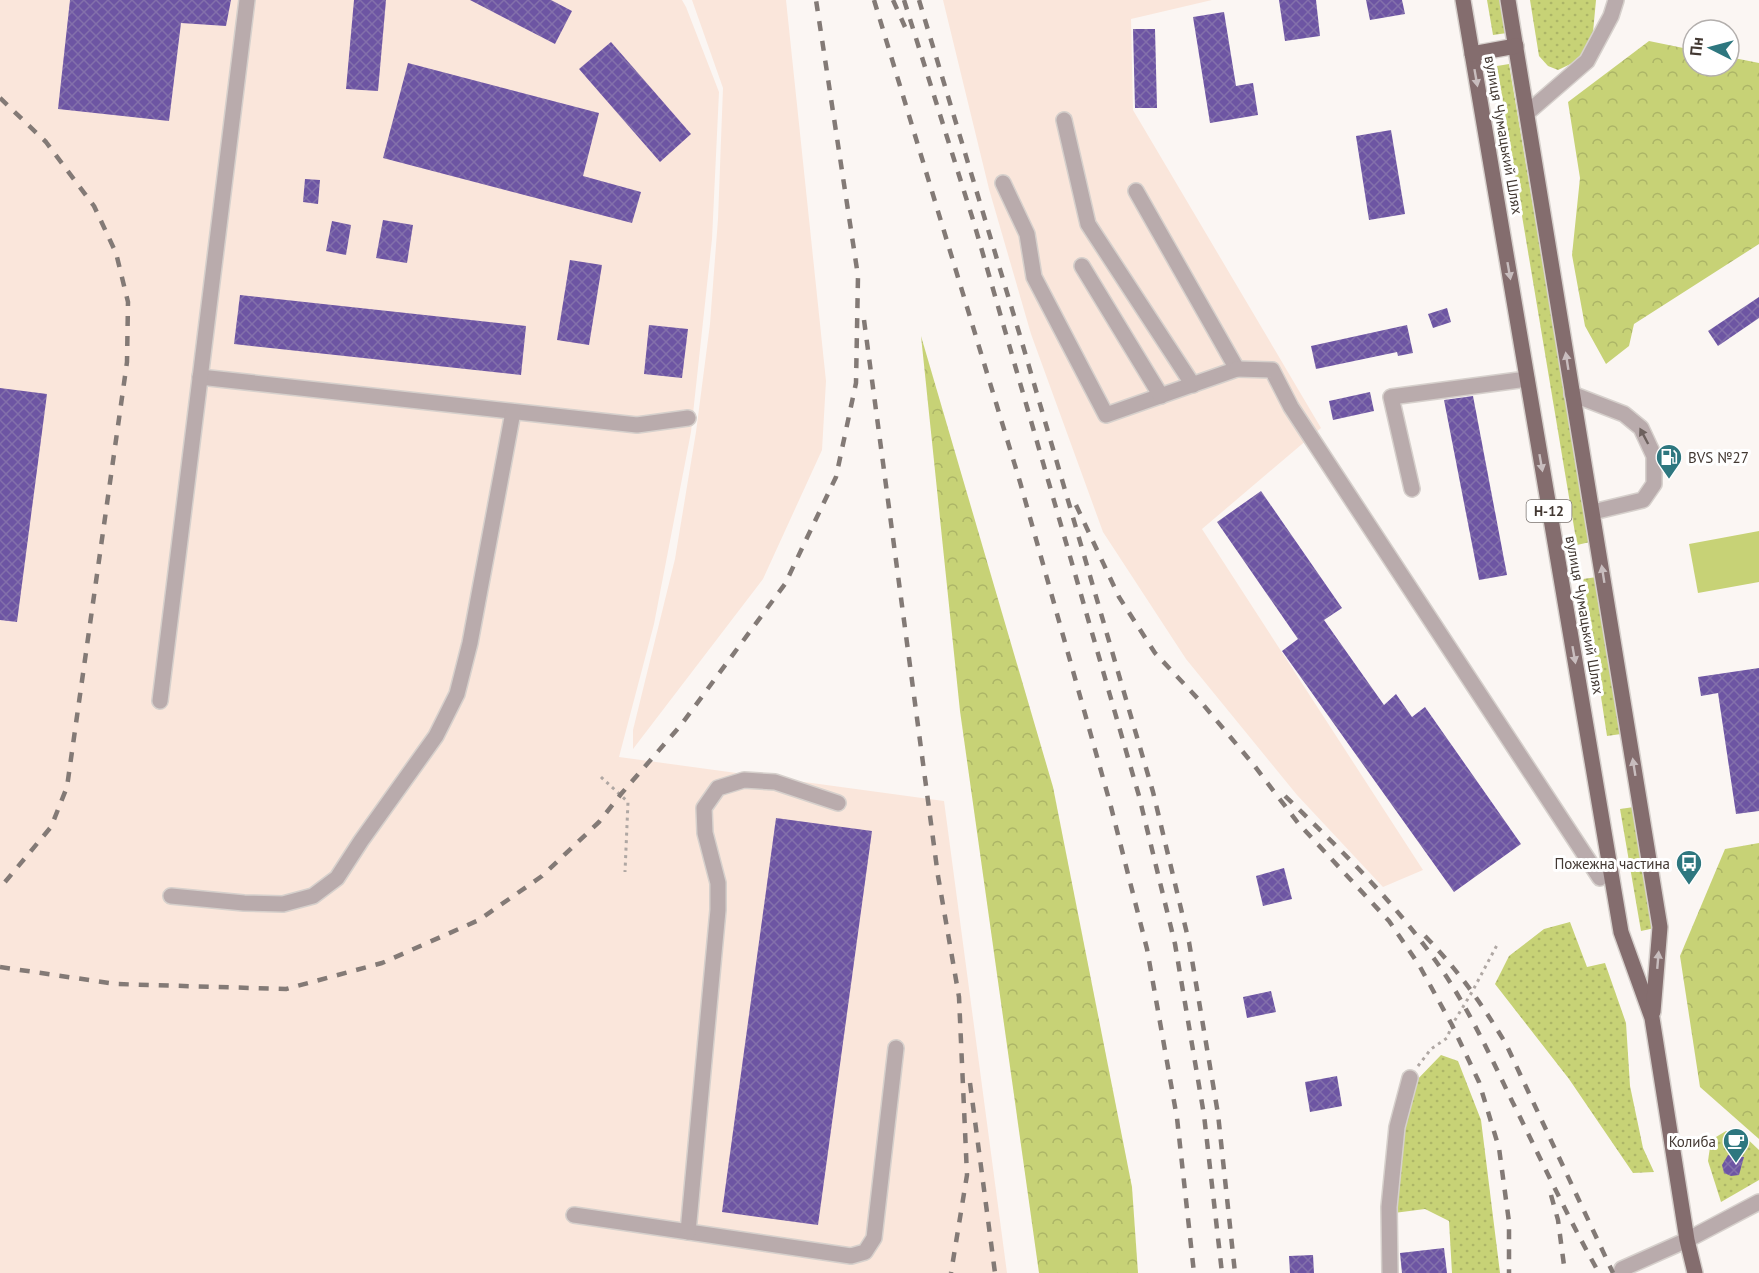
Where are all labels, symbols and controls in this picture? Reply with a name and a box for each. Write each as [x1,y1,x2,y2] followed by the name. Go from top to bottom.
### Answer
[1681,18,1741,78] north arrow
[1685,36,1707,57] text: Пн
[1481,54,1527,216] street label: вулиця Чумацький Шлях
[1472,69,1481,88] one-way arrow
[1504,261,1513,280] one-way arrow
[1562,352,1571,371] one-way arrow
[1639,427,1649,444] one-way arrow
[1654,442,1684,480] fuel station icon: BVS №27
[1688,448,1749,467] place label: BVS №27
[1537,454,1546,473] one-way arrow
[1526,500,1572,522] road number: Н-12
[1562,534,1608,696] street label: вулиця Чумацький Шлях
[1598,565,1607,584] one-way arrow
[1570,646,1579,665] one-way arrow
[1630,757,1639,776] one-way arrow
[1674,848,1704,886] bus stop icon: Пожежна частина
[1554,854,1670,873] place label: Пожежна частина
[1653,950,1662,969] one-way arrow
[1721,1126,1751,1164] cafe icon: Колиба
[1669,1132,1716,1151] place label: Колиба

